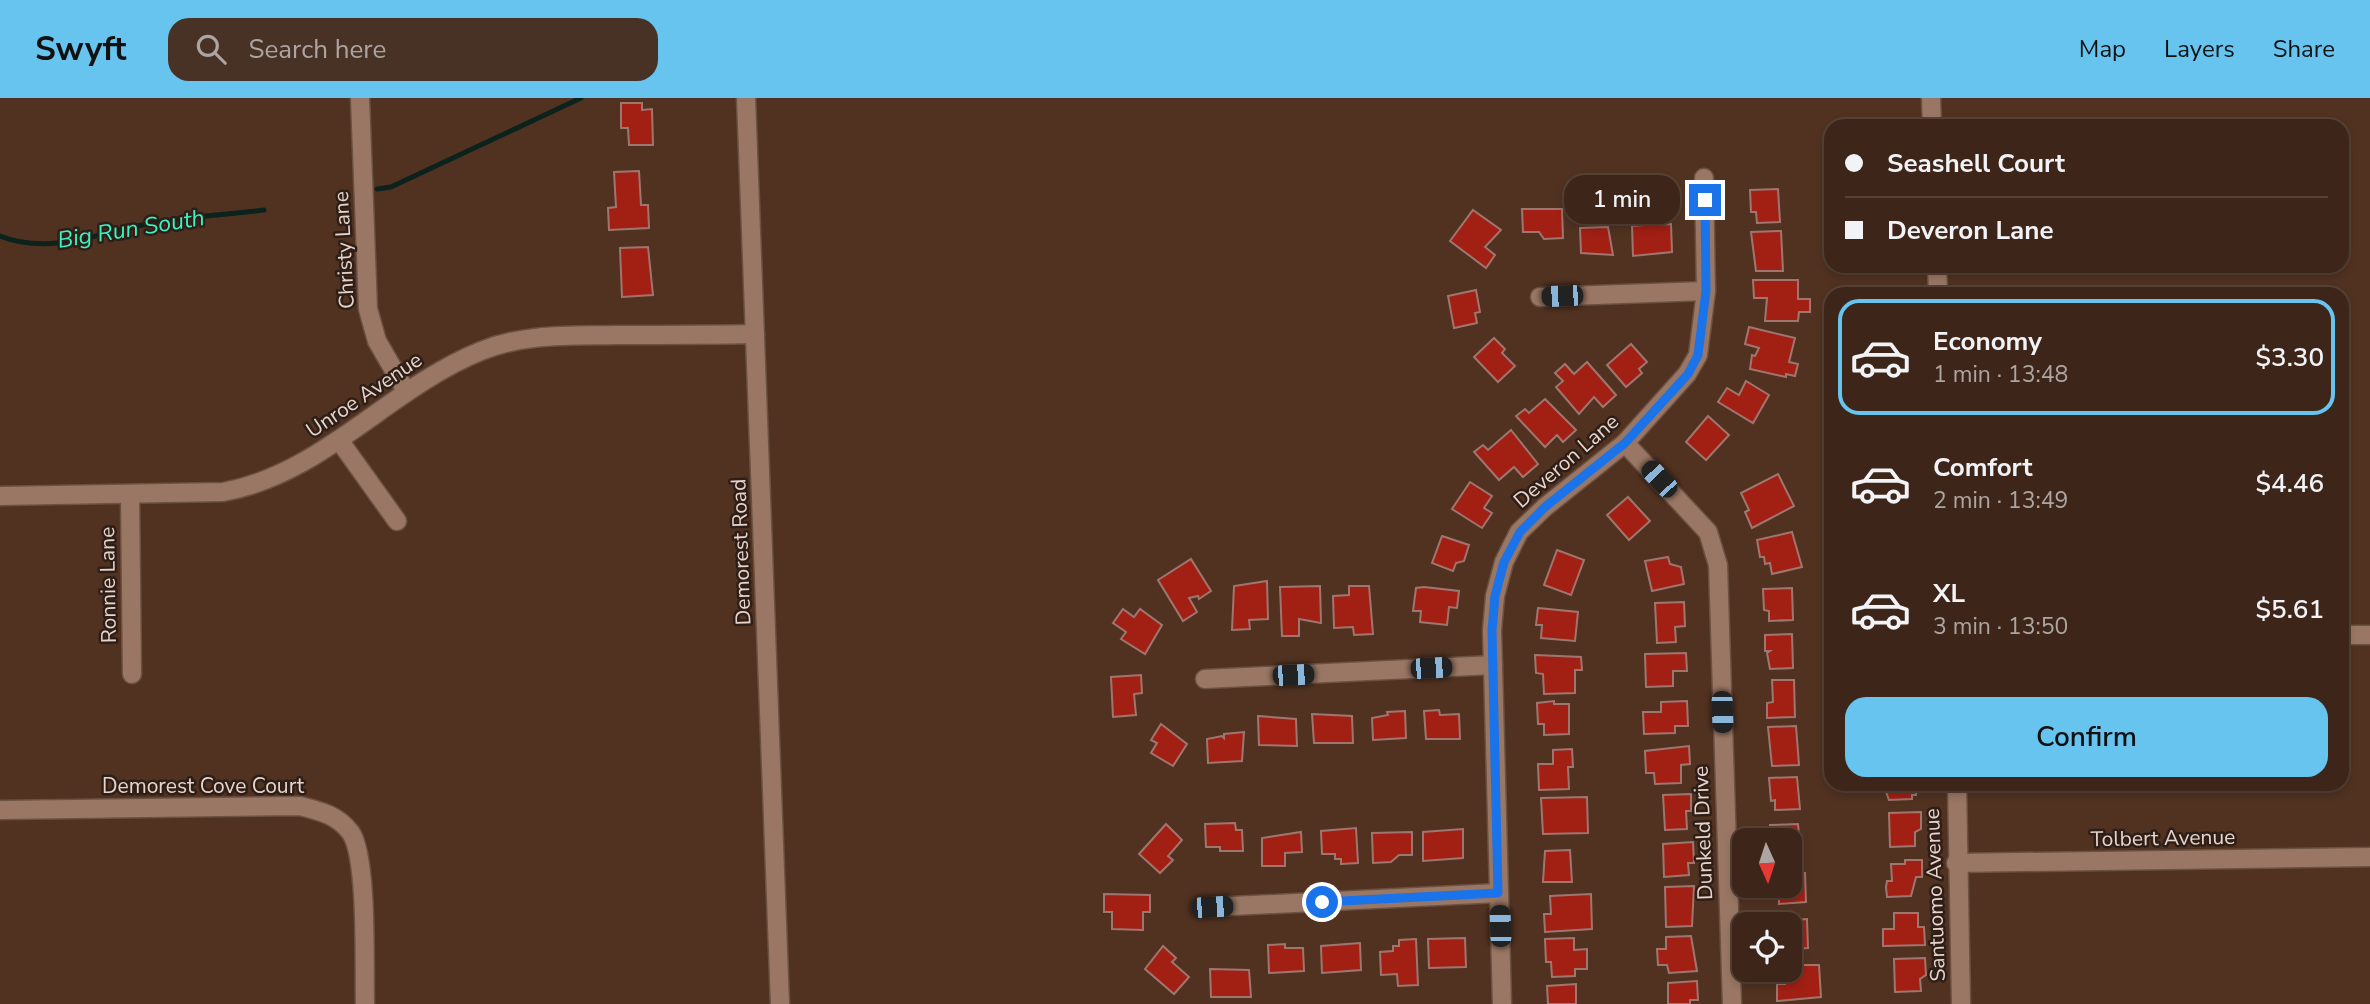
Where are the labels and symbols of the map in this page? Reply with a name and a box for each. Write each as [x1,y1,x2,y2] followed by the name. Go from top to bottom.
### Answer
[1565,176,1680,224] callout: 1 min
[1689,184,1721,216] route end
[327,190,361,310] street label: Christy Lane
[55,202,207,256] water label: Big Run South
[1541,285,1584,307] car
[300,346,428,444] street label: Unroe Avenue
[1508,408,1624,514] street label: Deveron Lane
[1637,456,1682,502] car
[724,478,758,626] street label: Demorest Road
[93,527,123,643] street label: Ronnie Lane
[1410,656,1453,680] car
[1272,663,1315,687] car
[1711,691,1734,733] car
[1687,765,1719,901] street label: Dunkeld Drive
[102,772,305,800] street label: Demorest Cove Court
[1918,808,1952,982] street label: Santuomo Avenue
[2090,823,2236,853] street label: Tolbert Avenue
[1732,828,1802,898] north arrow
[1306,886,1338,918] route start
[1191,895,1234,919] car
[1489,905,1512,947] car

